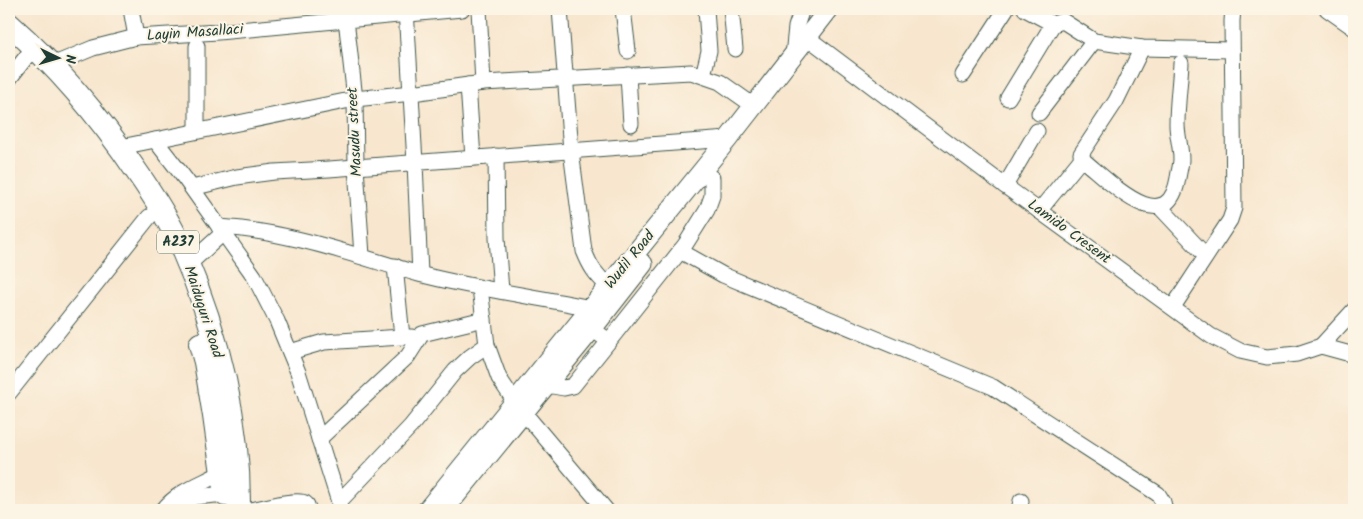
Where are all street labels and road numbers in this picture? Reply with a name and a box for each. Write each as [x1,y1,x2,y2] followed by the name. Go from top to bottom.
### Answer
[146,18,246,48] street label: Layin Masallaci
[341,86,369,177] street label: Masudu street
[1022,193,1116,271] street label: Lamido Cresent
[599,225,662,295] street label: Wudil Road
[157,230,199,253] road number: A237
[177,263,229,362] street label: Maiduguri Road

